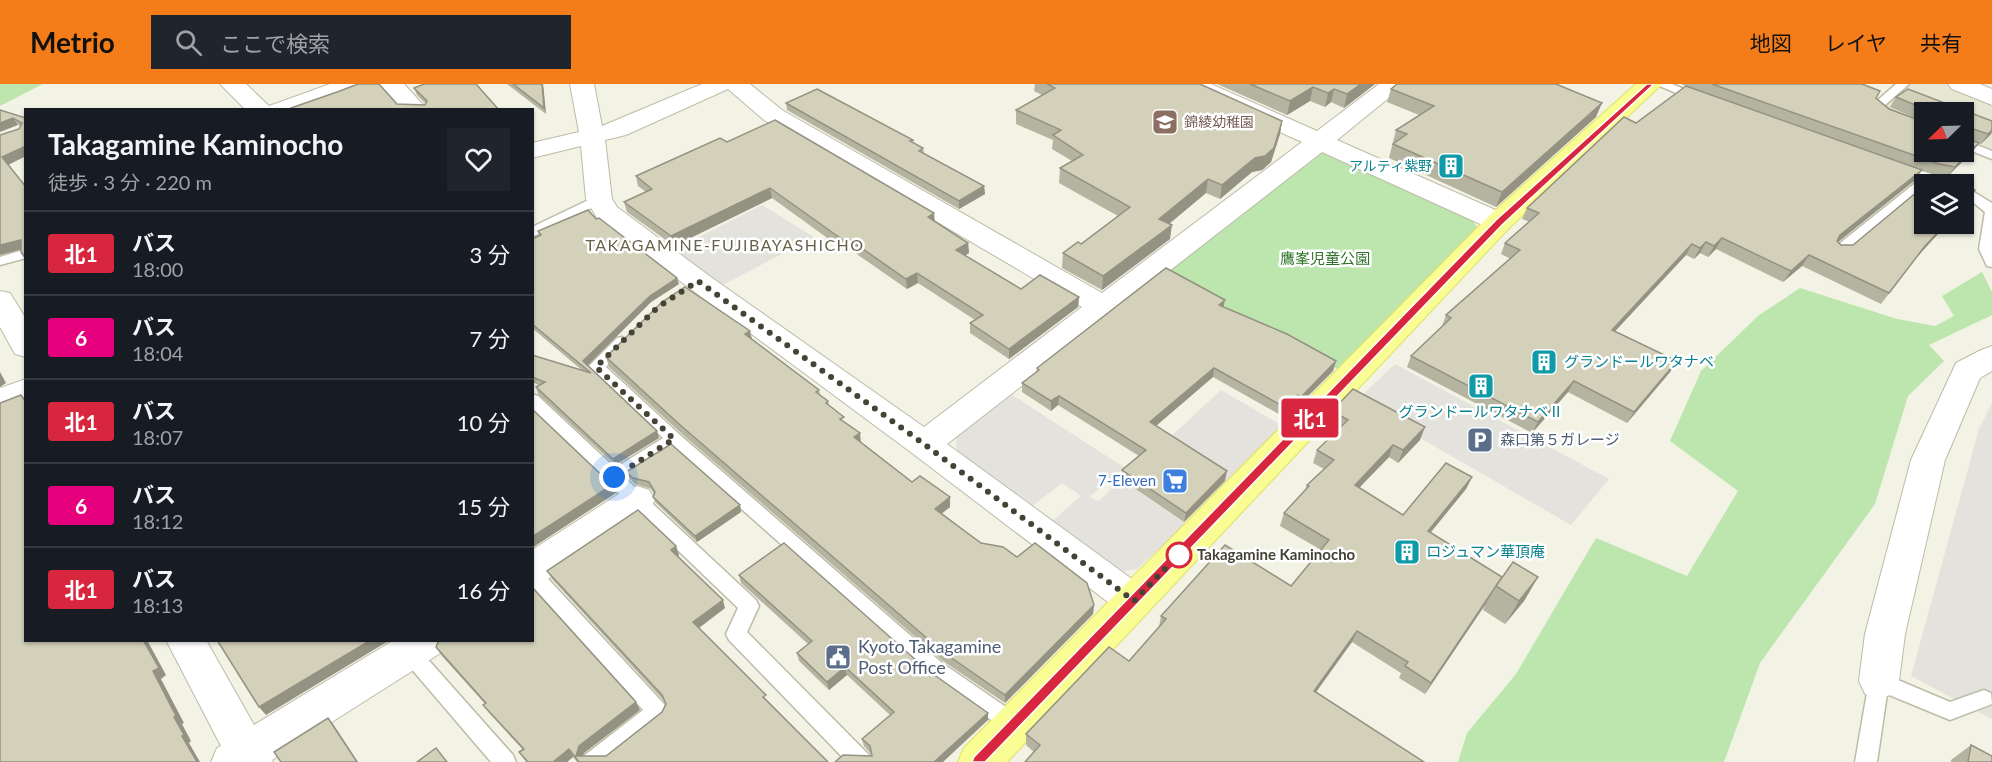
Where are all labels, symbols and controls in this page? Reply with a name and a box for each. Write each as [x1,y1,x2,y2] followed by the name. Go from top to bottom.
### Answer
[151,15,571,69] search box
[30,25,115,59] text: Metrio
[172,26,205,59] icon: search
[220,30,330,57] text: ここで検索
[1750,30,1792,55] text: 地図
[1825,30,1887,55] text: レイヤ
[1920,30,1962,55] text: 共有
[1914,102,1974,162] north arrow
[1914,102,1974,234] map controls
[1150,107,1180,137] school or university icon: 錦綾幼稚園
[1184,113,1254,130] place label: 錦綾幼稚園
[48,127,343,161] text: Takagamine Kaminocho
[447,128,510,191] button: heart
[1436,151,1466,181] building icon: アルティ紫野
[1349,157,1432,174] place label: アルティ紫野
[48,170,212,194] text: 徒歩 · 3 分 · 220 m
[1914,174,1974,234] button: layers
[132,229,176,256] text: バス
[585,235,865,254] district label: TAKAGAMINE-FUJIBAYASHICHO
[64,241,98,266] text: 北1
[470,241,510,268] text: 3 分
[1280,249,1370,267] park label: 鷹峯児童公園
[132,257,183,281] text: 18:00
[132,313,176,340] text: バス
[75,325,87,350] text: 6
[470,325,510,352] text: 7 分
[132,341,183,365] text: 18:04
[1529,347,1559,377] building icon: グランドールワタナベ
[1564,352,1714,370] place label: グランドールワタナベ
[1466,371,1496,401] building icon: グランドールワタナベⅡ
[132,397,176,424] text: バス
[1283,398,1337,438] line badge: 北1
[1398,402,1564,420] place label: グランドールワタナベⅡ
[1293,406,1327,431] text: 北1
[64,409,98,434] text: 北1
[457,409,510,436] text: 10 分
[132,425,183,449] text: 18:07
[1465,425,1495,455] parking icon: 森口第５ガレージ
[1500,430,1620,448] place label: 森口第５ガレージ
[599,462,629,492] your location
[1160,466,1190,496] supermarket icon: 7-Eleven
[1098,471,1156,489] place label: 7-Eleven
[132,481,176,508] text: バス
[75,493,87,518] text: 6
[457,493,510,520] text: 15 分
[132,509,183,533] text: 18:12
[1392,537,1422,567] building icon: ロジュマン華頂庵
[1166,542,1192,568] marker: Takagamine Kaminocho
[1426,542,1545,560] place label: ロジュマン華頂庵
[1197,545,1356,563] place label: Takagamine Kaminocho
[132,565,176,592] text: バス
[64,577,98,602] text: 北1
[457,577,510,604] text: 16 分
[132,593,183,617] text: 18:13
[858,635,1001,678] place label: Kyoto Takagamine Post Office
[823,642,853,672] public building icon: Kyoto Takagamine Post Office

